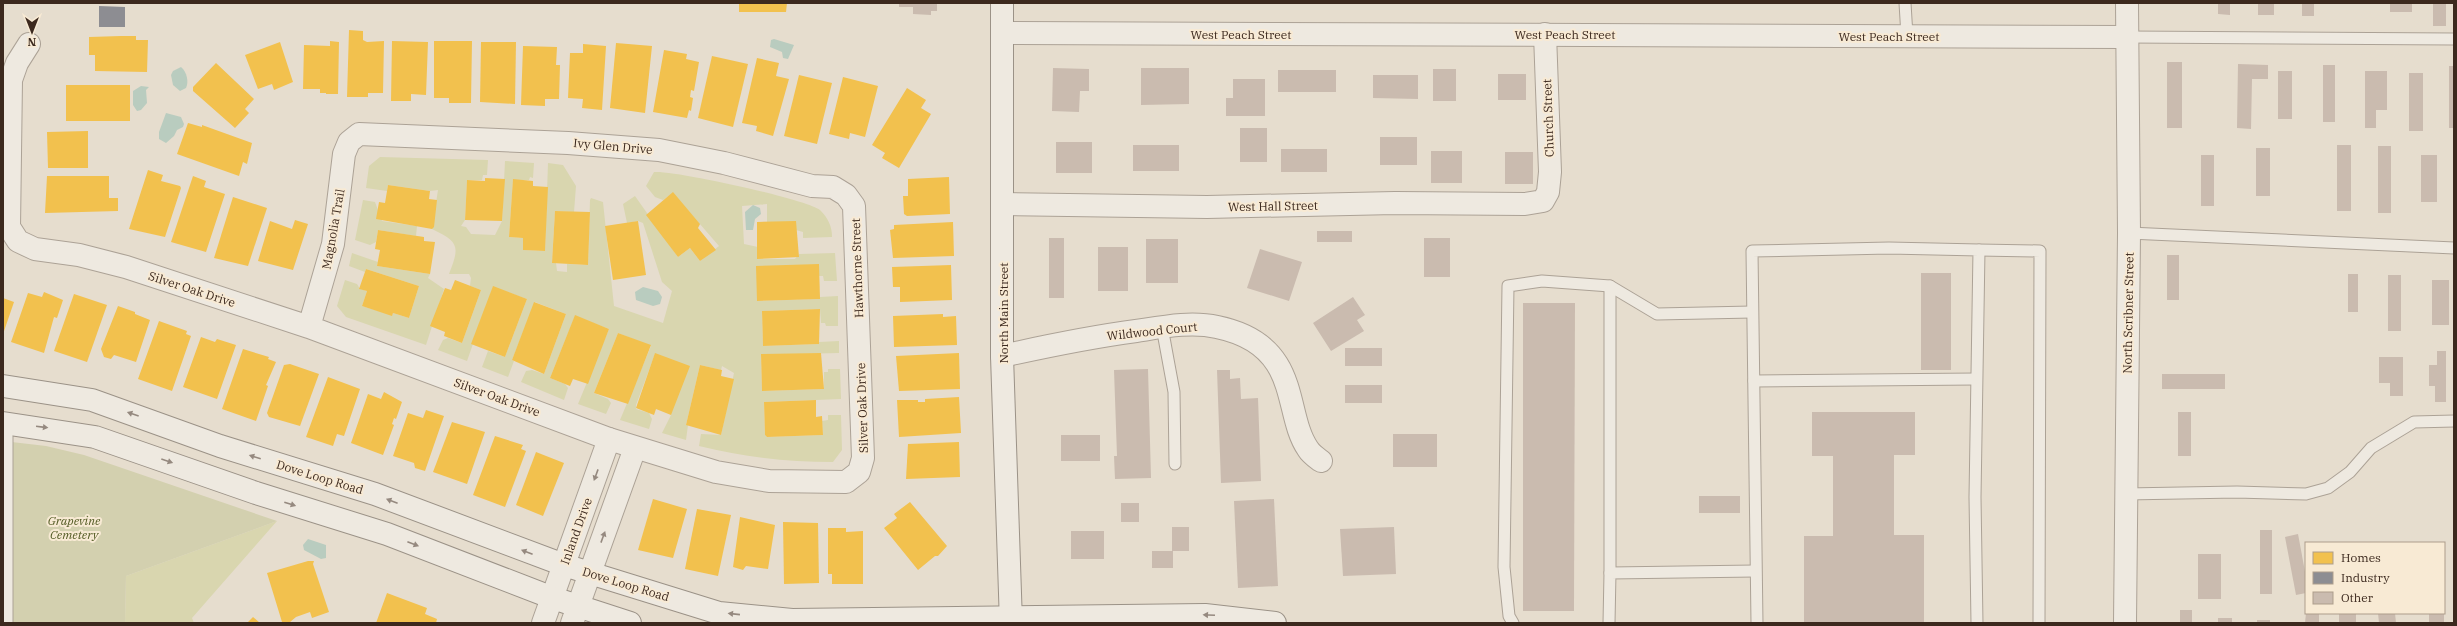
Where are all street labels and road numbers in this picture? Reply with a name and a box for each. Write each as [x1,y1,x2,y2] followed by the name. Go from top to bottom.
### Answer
[1191,27,1291,42] street label: West Peach Street
[1515,27,1615,42] street label: West Peach Street
[1839,29,1939,44] street label: West Peach Street
[1539,79,1557,157] street label: Church Street
[573,135,653,157] street label: Ivy Glen Drive
[319,187,348,270] street label: Magnolia Trail
[1228,198,1318,214] street label: West Hall Street
[848,218,866,318] street label: Hawthorne Street
[2119,252,2137,374] street label: North Scribner Street
[996,263,1011,363] street label: North Main Street
[147,268,237,310] street label: Silver Oak Drive
[1106,319,1198,343] street label: Wildwood Court
[853,363,871,453] street label: Silver Oak Drive
[452,374,542,420] street label: Silver Oak Drive
[275,457,365,497] street label: Dove Loop Road
[557,496,595,566] street label: Inland Drive
[581,564,671,604] street label: Dove Loop Road

